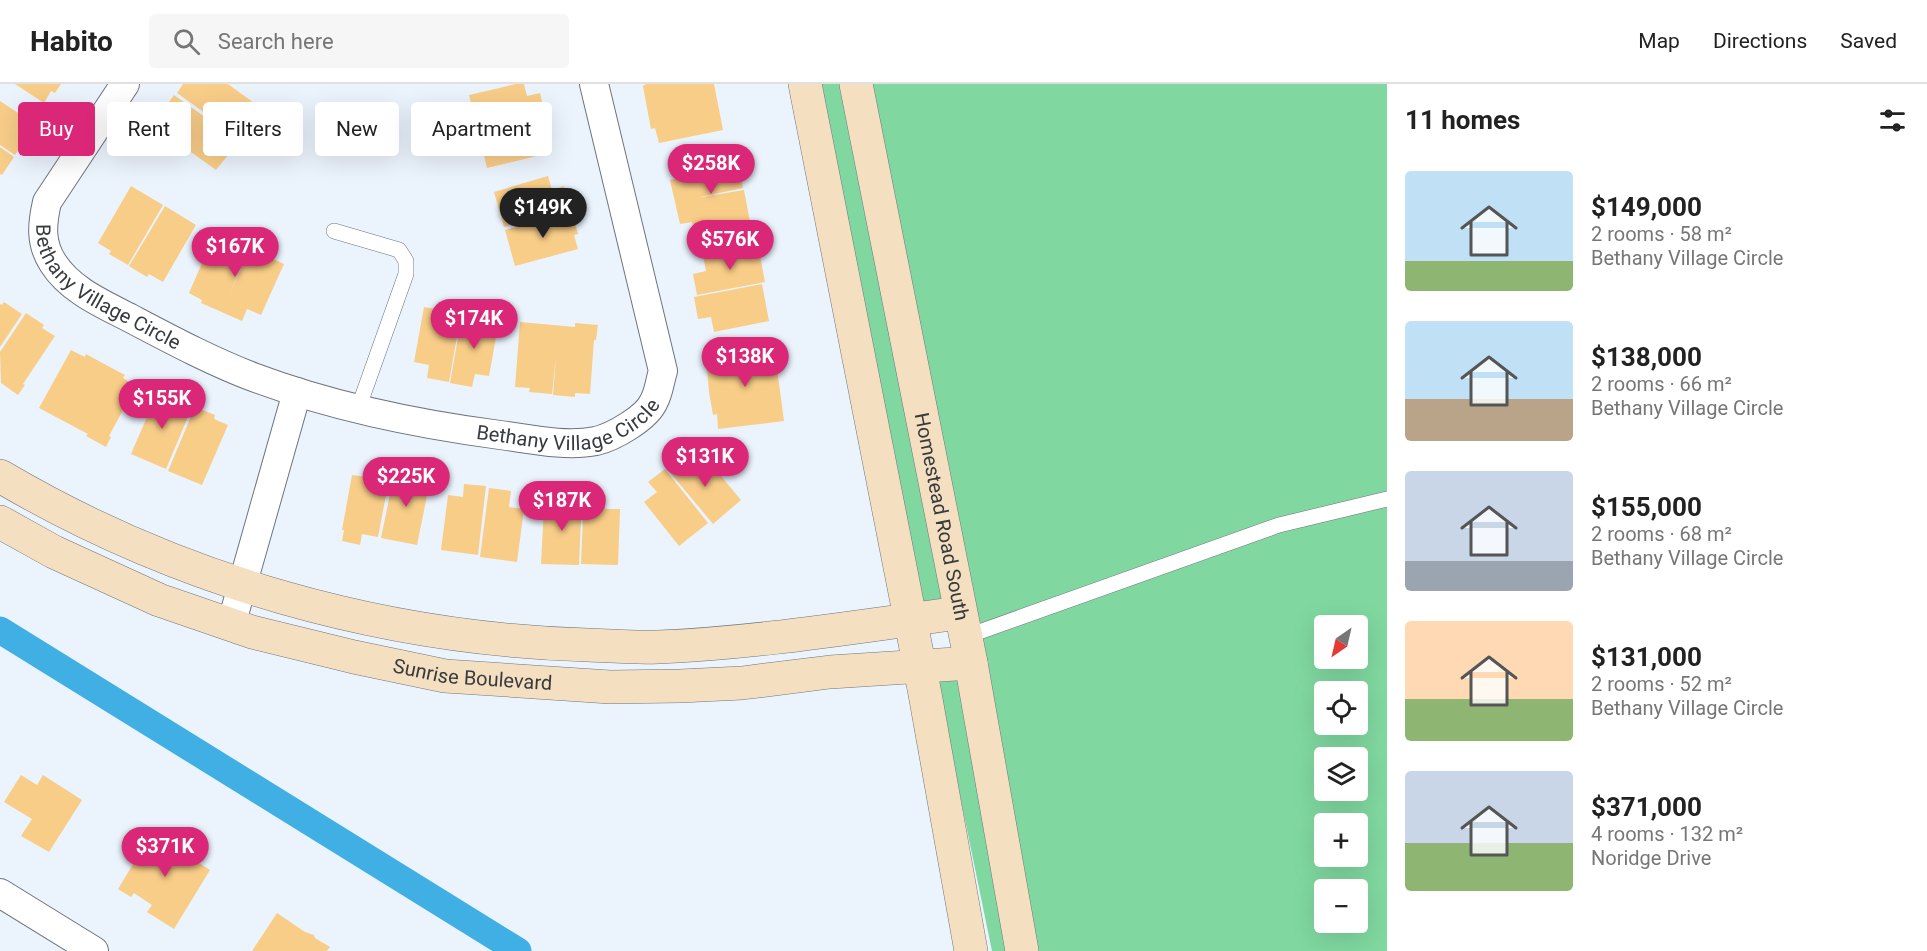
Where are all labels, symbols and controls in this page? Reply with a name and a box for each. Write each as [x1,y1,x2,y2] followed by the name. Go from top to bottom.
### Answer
[149,14,569,68] search box
[30,25,113,58] text: Habito
[170,25,203,58] icon: search
[218,29,334,54] text: Search here
[1638,29,1680,53] text: Map
[1713,29,1807,53] text: Directions
[1840,29,1897,53] text: Saved
[18,102,95,156] chip: Buy
[107,102,191,156] chip: Rent
[203,102,303,156] chip: Filters
[315,102,399,156] chip: New
[411,102,552,156] chip: Apartment
[1876,104,1909,137] icon: filters
[1405,105,1520,135] text: 11 homes
[669,144,753,195] pin: $258K
[682,151,740,175] text: $258K
[501,188,585,239] pin: $149K
[1591,192,1702,222] text: $149,000
[514,195,572,219] text: $149K
[1453,195,1525,267] icon: home
[688,220,772,271] pin: $576K
[1591,222,1732,246] text: 2 rooms · 58 m²
[31,224,185,354] street label: Bethany Village Circle
[193,227,277,278] pin: $167K
[701,227,759,251] text: $576K
[206,234,264,258] text: $167K
[1591,246,1783,270] text: Bethany Village Circle
[432,299,516,350] pin: $174K
[445,306,503,330] text: $174K
[703,337,787,388] pin: $138K
[1591,342,1702,372] text: $138,000
[716,344,774,368] text: $138K
[1453,345,1525,417] icon: home
[1591,372,1732,396] text: 2 rooms · 66 m²
[120,379,204,430] pin: $155K
[133,386,191,410] text: $155K
[475,394,665,455] street label: Bethany Village Circle
[1591,396,1783,420] text: Bethany Village Circle
[910,411,974,622] street label: Homestead Road South
[663,437,747,488] pin: $131K
[676,444,734,468] text: $131K
[364,457,448,508] pin: $225K
[377,464,435,488] text: $225K
[520,481,604,532] pin: $187K
[533,488,591,512] text: $187K
[1591,492,1702,522] text: $155,000
[1453,495,1525,567] icon: home
[1591,522,1732,546] text: 2 rooms · 68 m²
[1591,546,1783,570] text: Bethany Village Circle
[1314,615,1368,669] north arrow
[1314,615,1368,933] map controls
[1591,642,1702,672] text: $131,000
[1453,645,1525,717] icon: home
[391,654,553,695] street label: Sunrise Boulevard
[1591,672,1732,696] text: 2 rooms · 52 m²
[1314,681,1368,735] button: locate
[1591,696,1783,720] text: Bethany Village Circle
[1314,747,1368,801] button: layers
[1591,792,1702,822] text: $371,000
[1453,795,1525,867] icon: home
[1314,813,1368,867] button: +
[1591,822,1743,846] text: 4 rooms · 132 m²
[123,827,207,878] pin: $371K
[136,834,194,858] text: $371K
[1591,846,1711,870] text: Noridge Drive
[1314,879,1368,933] button: −

